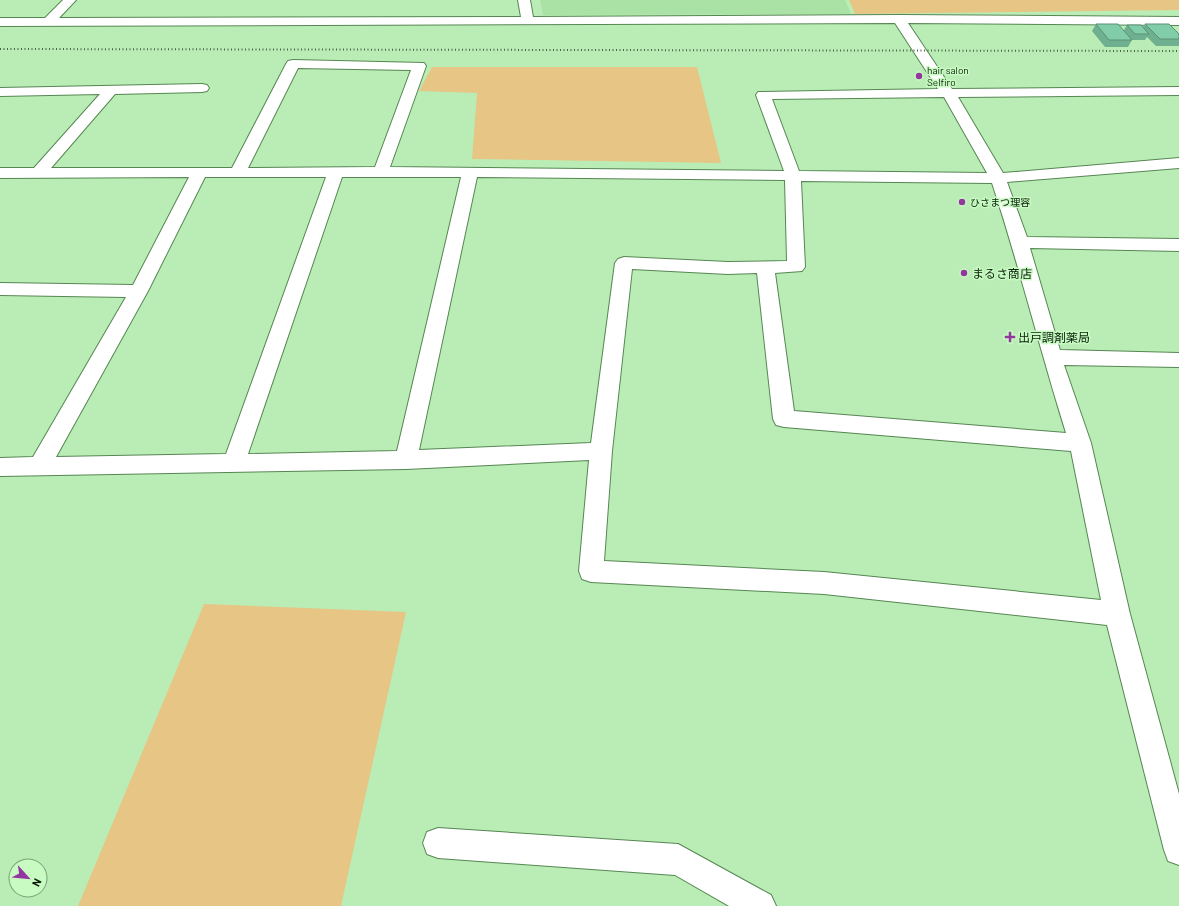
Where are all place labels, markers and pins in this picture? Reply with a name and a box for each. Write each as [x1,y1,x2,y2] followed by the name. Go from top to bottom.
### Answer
[927,64,969,88] place label: hair salon Selfiro
[914,71,924,81] marker: hair salon Selfiro
[970,196,1030,208] place label: ひさまつ理容
[957,197,967,207] marker: ひさまつ理容
[972,266,1032,280] place label: まるさ商店
[959,268,969,278] marker: まるさ商店
[1018,330,1090,344] place label: 出戸調剤薬局
[1005,332,1015,342] marker: 出戸調剤薬局

